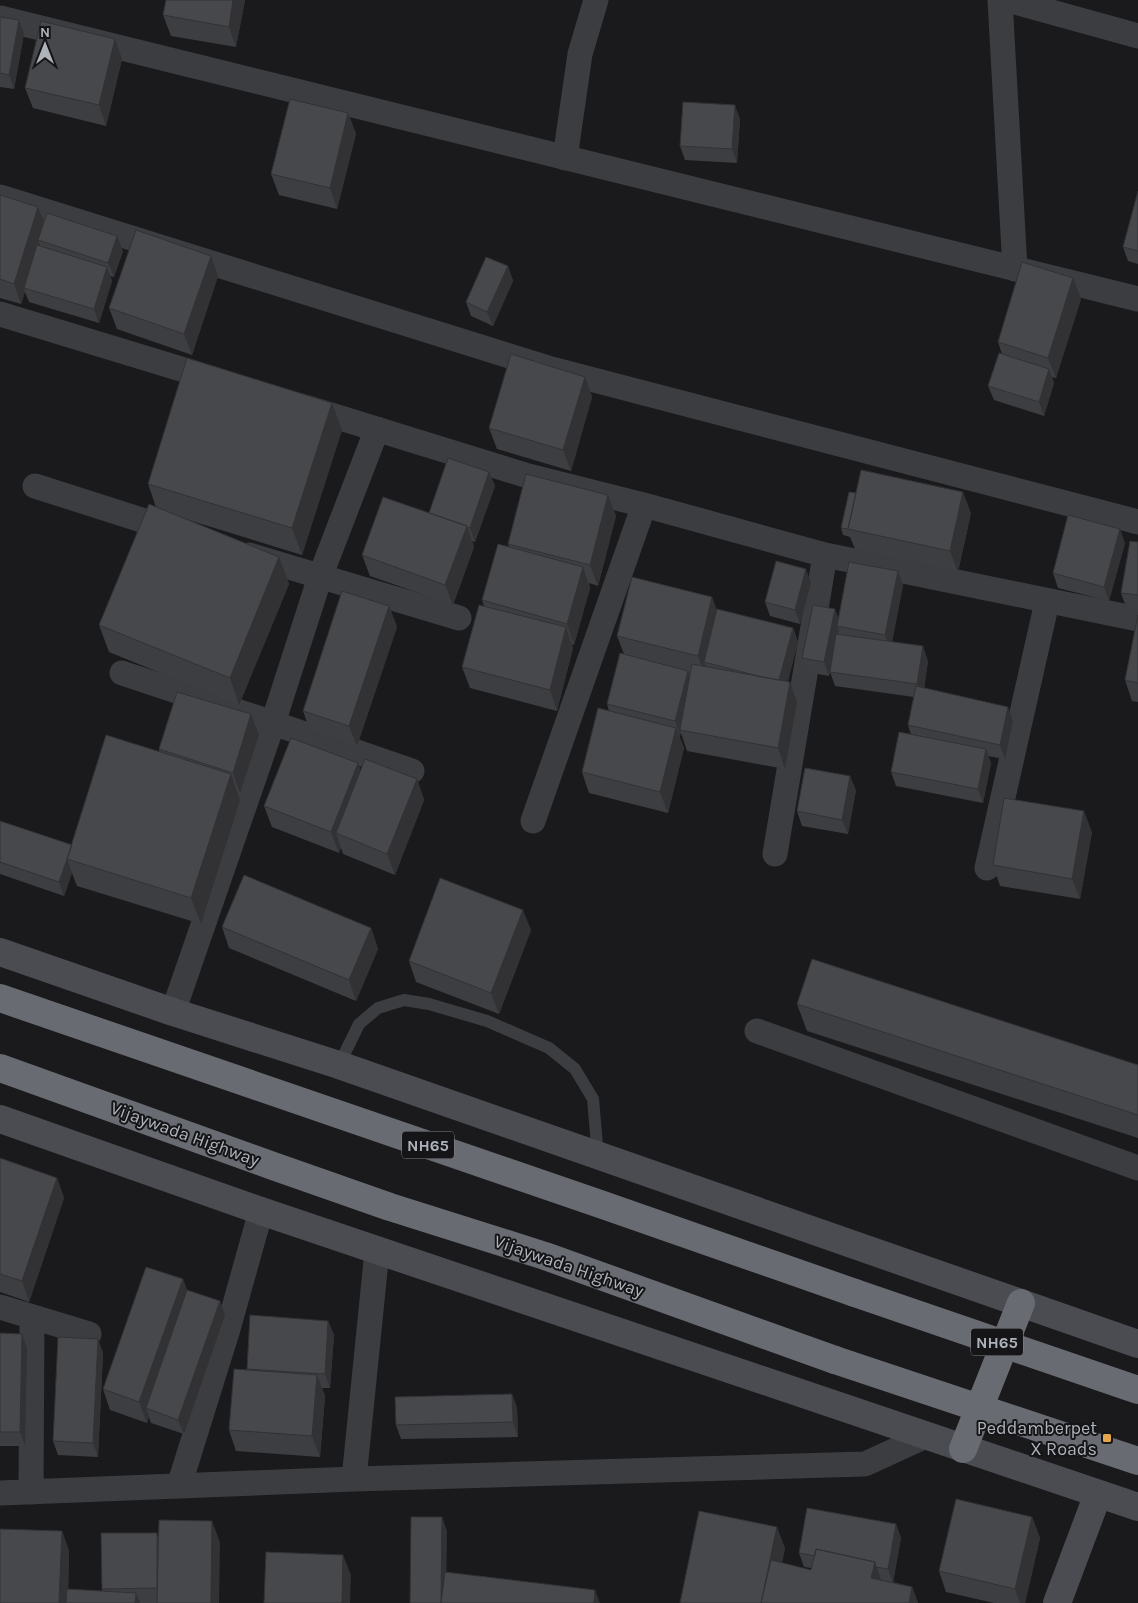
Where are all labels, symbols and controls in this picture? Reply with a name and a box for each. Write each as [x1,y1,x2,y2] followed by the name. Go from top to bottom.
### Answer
[20,20,70,70] north arrow
[40,24,50,41] text: N
[107,1097,263,1171] street label: Vijaywada Highway
[402,1132,454,1158] road number: NH65
[491,1230,647,1302] street label: Vijaywada Highway
[971,1328,1023,1355] road number: NH65
[977,1417,1097,1460] place label: Peddamberpet X Roads
[1101,1432,1113,1444] marker: Peddamberpet X Roads

